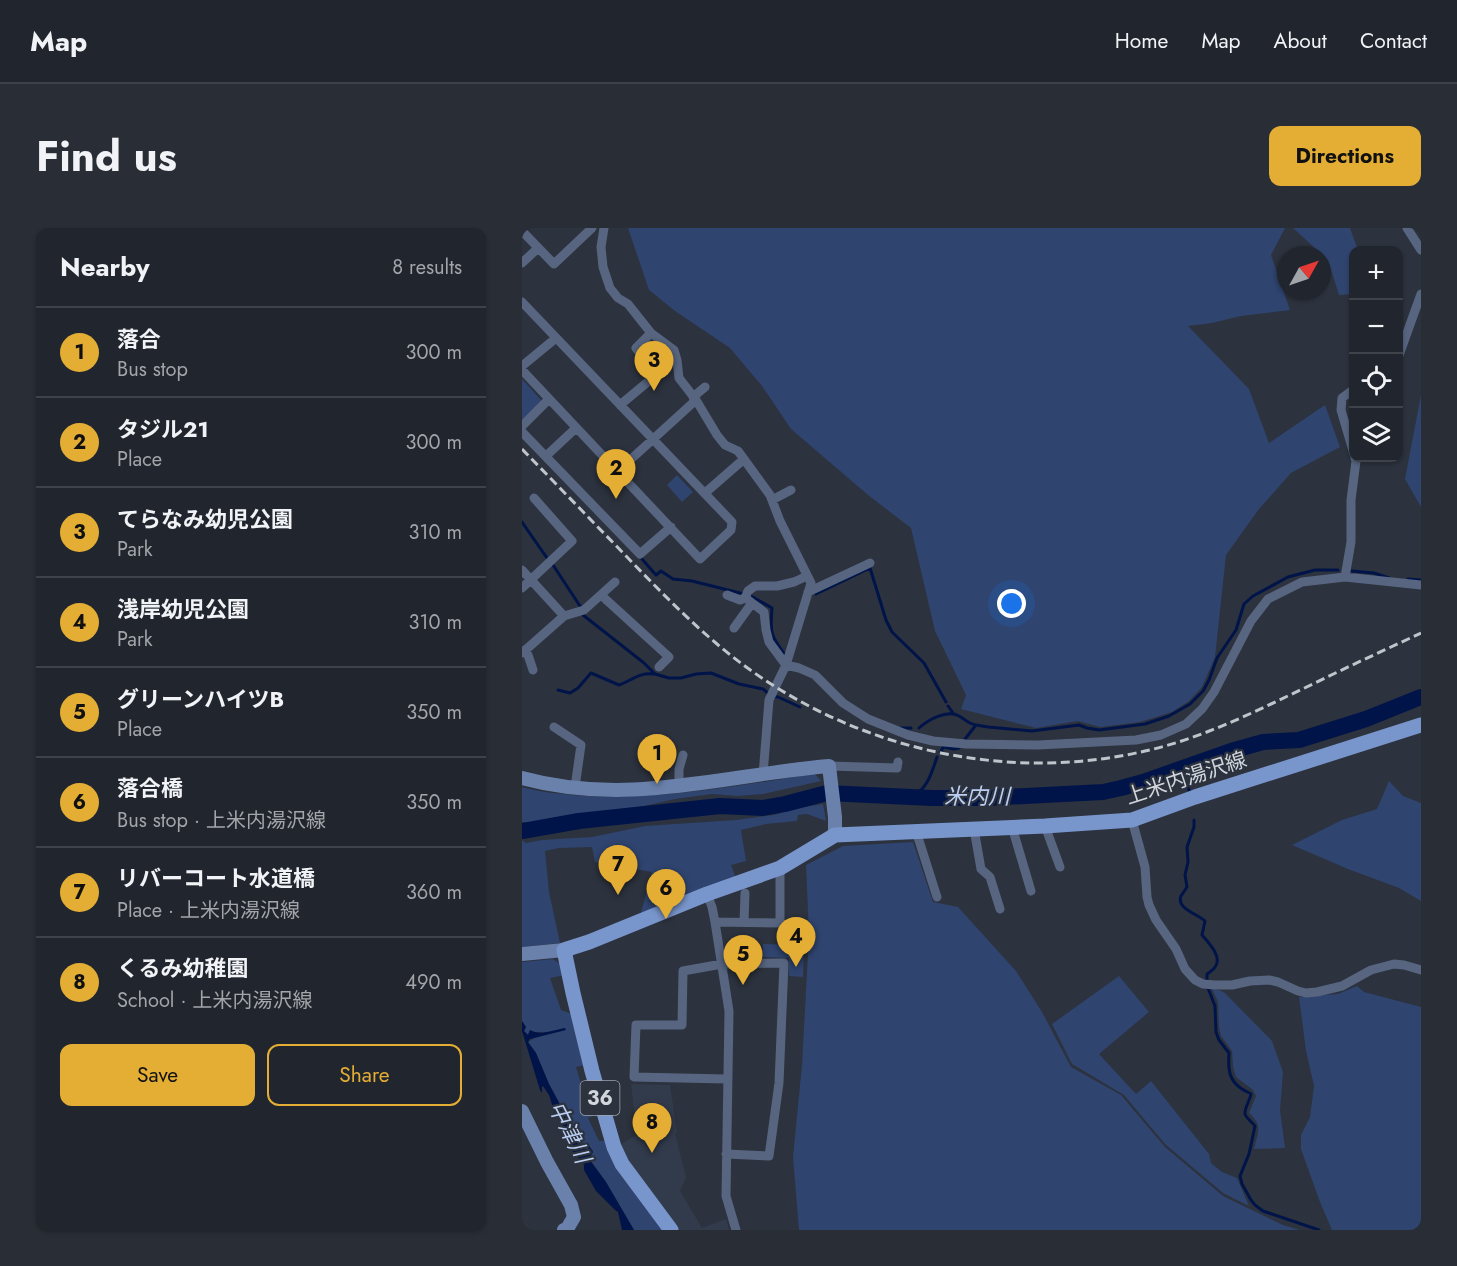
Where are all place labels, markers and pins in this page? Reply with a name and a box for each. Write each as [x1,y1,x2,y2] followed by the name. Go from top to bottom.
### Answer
[634,342,674,391] pin: 3
[596,450,635,499] pin: 2
[638,734,676,784] pin: 1
[598,846,638,895] pin: 7
[646,870,686,919] pin: 6
[776,918,816,967] pin: 4
[724,936,762,985] pin: 5
[632,1104,672,1153] pin: 8

